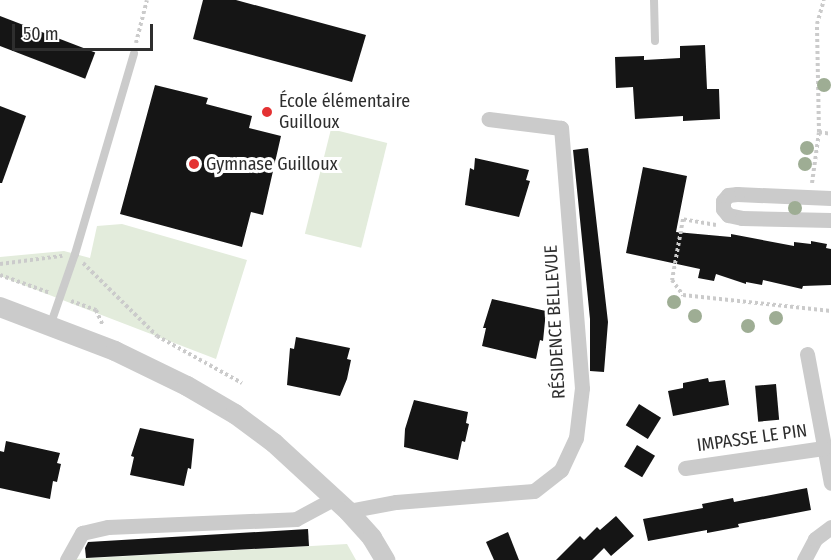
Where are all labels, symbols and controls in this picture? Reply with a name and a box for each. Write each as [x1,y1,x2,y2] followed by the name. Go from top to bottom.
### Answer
[15,12,156,50] scale bar
[23,23,59,45] text: 50 m
[279,91,410,134] place label: École élémentaire Guilloux
[260,105,274,119] marker: École élémentaire Guilloux
[206,153,338,175] place label: Gymnase Guilloux
[187,157,201,171] marker: Gymnase Guilloux
[540,244,570,400] street label: RÉSIDENCE BELLEVUE
[695,420,809,456] street label: IMPASSE LE PIN

